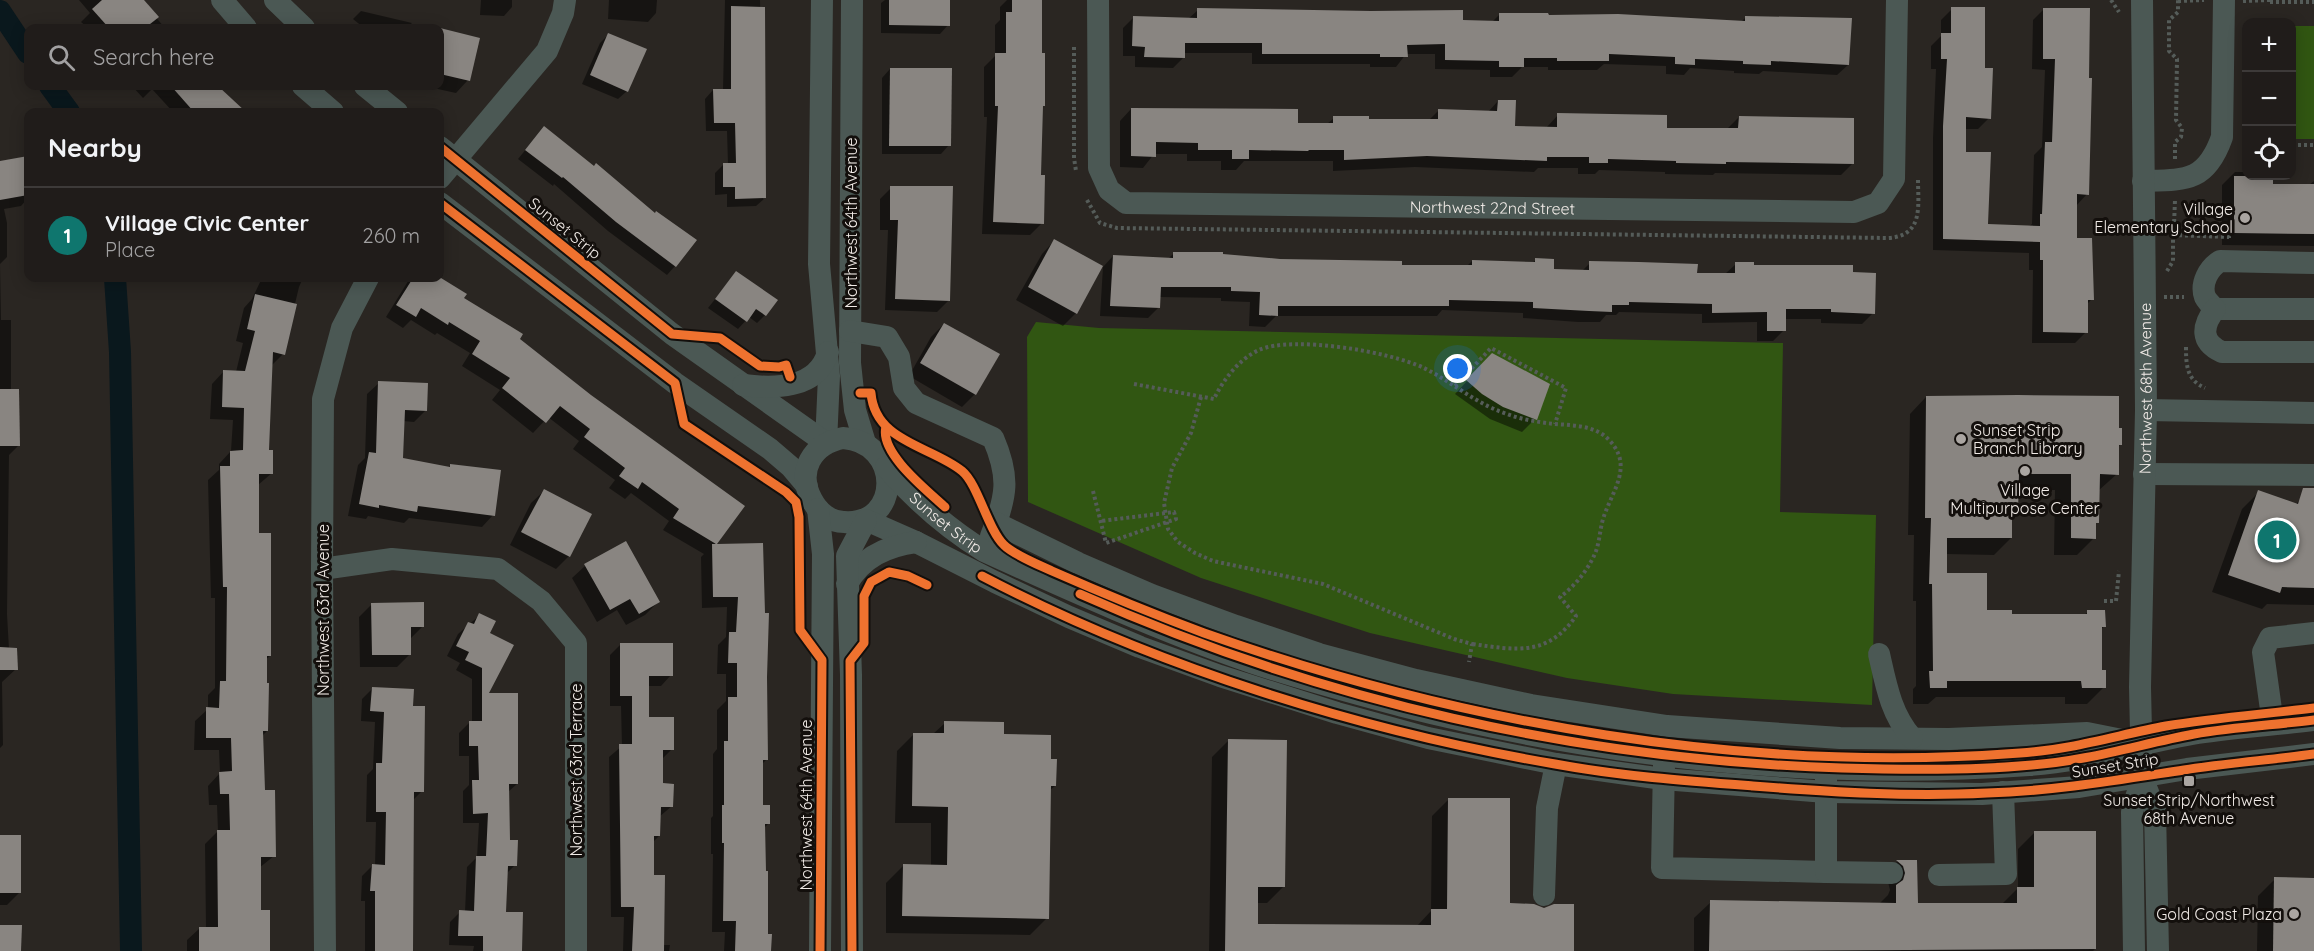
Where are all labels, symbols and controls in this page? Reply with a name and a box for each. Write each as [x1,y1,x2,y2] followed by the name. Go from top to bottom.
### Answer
[2242,18,2296,180] map controls
[2242,18,2296,72] button: +
[24,24,444,90] search box
[45,41,78,74] icon: search
[93,43,214,71] text: Search here
[2242,72,2296,126] button: −
[2242,126,2296,180] button: locate
[48,131,142,164] text: Nearby
[841,137,861,309] street label: Northwest 64th Avenue
[525,193,605,263] street label: Sunset Strip
[1410,197,1575,219] street label: Northwest 22nd Street
[2094,199,2233,237] place label: Village Elementary School
[105,209,309,237] text: Village Civic Center
[2238,211,2252,225] marker: Village Elementary School
[64,223,71,248] text: 1
[363,223,420,248] text: 260 m
[105,237,155,262] text: Place
[2135,303,2156,474] street label: Northwest 68th Avenue
[1443,354,1472,383] your location
[1973,420,2083,458] place label: Sunset Strip Branch Library
[1954,432,1968,446] marker: Sunset Strip Branch Library
[2018,464,2032,478] marker: Village Multipurpose Center
[1950,480,2100,518] place label: Village Multipurpose Center
[905,488,986,557] street label: Sunset Strip
[2258,518,2296,562] pin: 1
[313,524,333,696] street label: Northwest 63rd Avenue
[566,683,586,857] street label: Northwest 63rd Terrace
[796,719,816,891] street label: Northwest 64th Avenue
[2070,748,2160,782] street label: Sunset Strip
[2182,774,2196,788] marker: Sunset Strip/Northwest 68th Avenue
[2103,790,2275,828] place label: Sunset Strip/Northwest 68th Avenue
[2156,904,2282,924] place label: Gold Coast Plaza
[2287,907,2301,921] marker: Gold Coast Plaza

